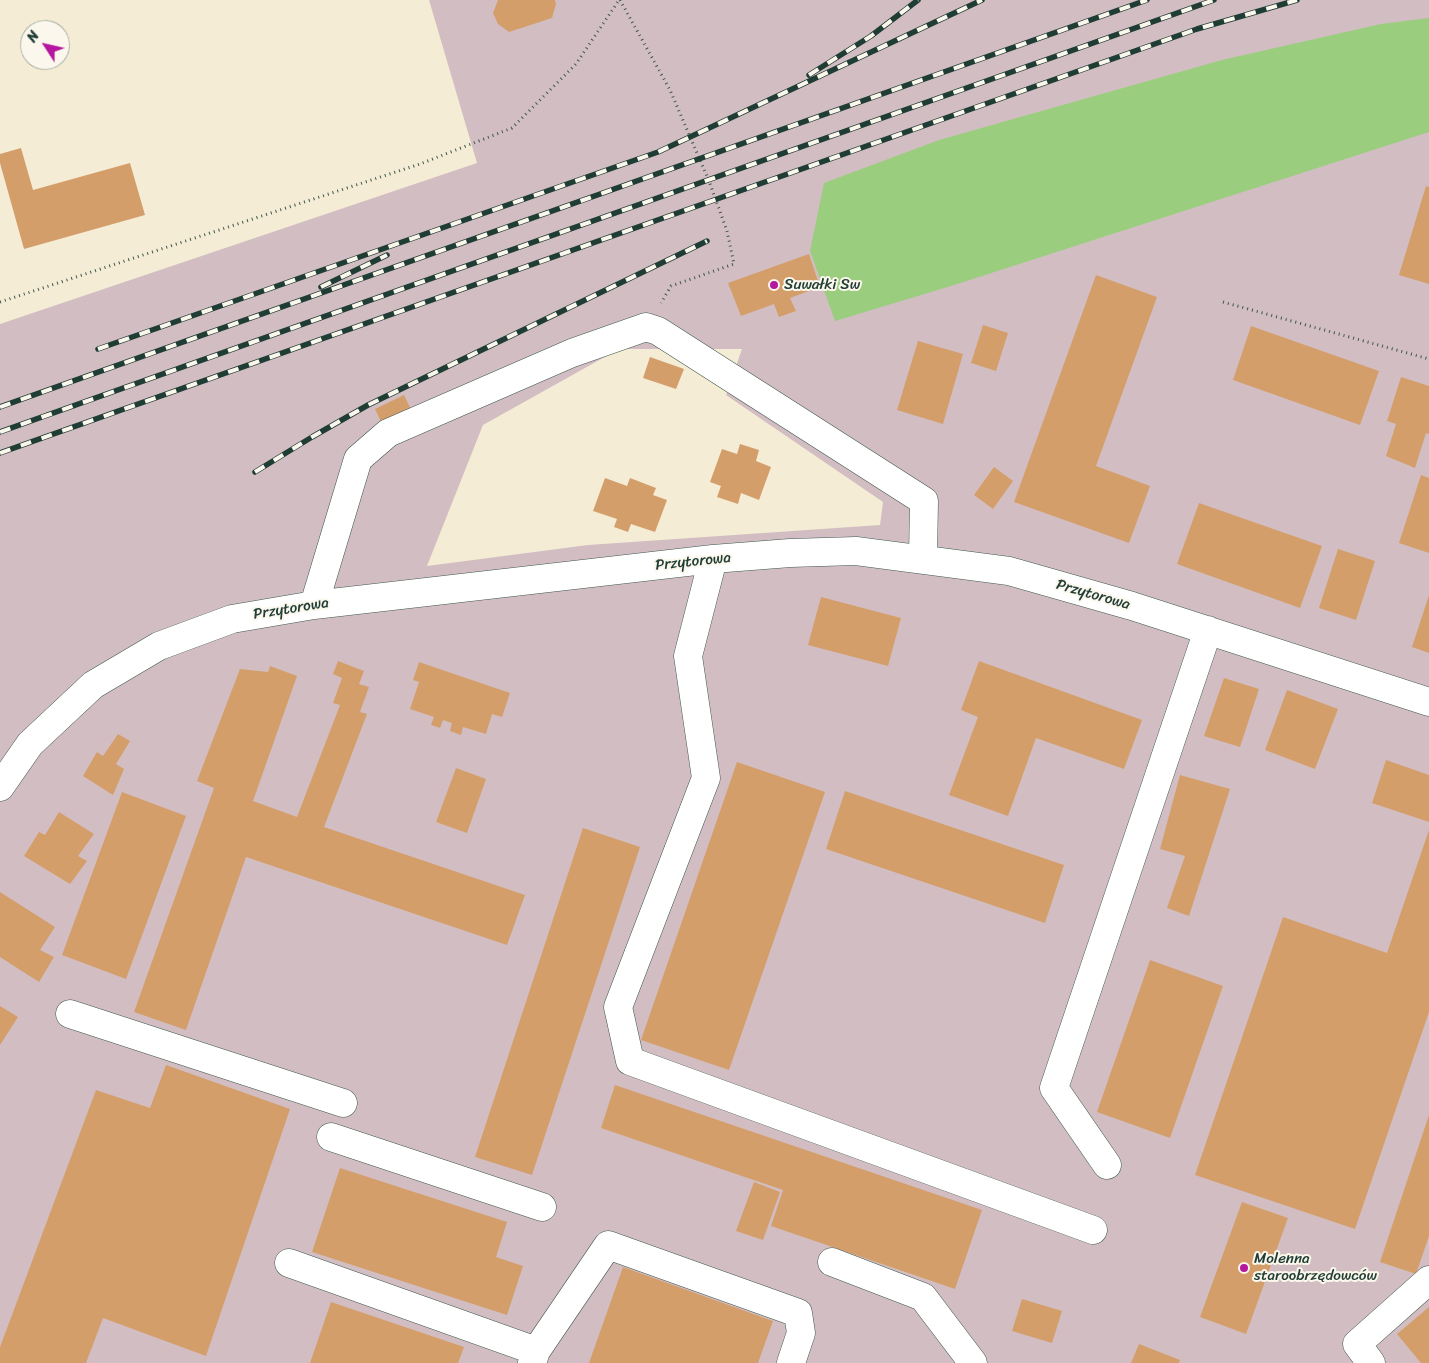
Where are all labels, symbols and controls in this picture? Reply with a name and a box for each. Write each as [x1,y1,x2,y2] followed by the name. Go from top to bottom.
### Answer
[20,20,70,70] north arrow
[20,26,46,48] text: N
[784,276,860,294] place label: Suwałki Sw
[768,279,780,291] marker: Suwałki Sw
[654,549,732,575] street label: Przytorowa
[1054,576,1132,614] street label: Przytorowa
[252,594,330,624] street label: Przytorowa
[1254,1250,1377,1285] place label: Molenna staroobrzędowców
[1238,1262,1250,1274] marker: Molenna staroobrzędowców

